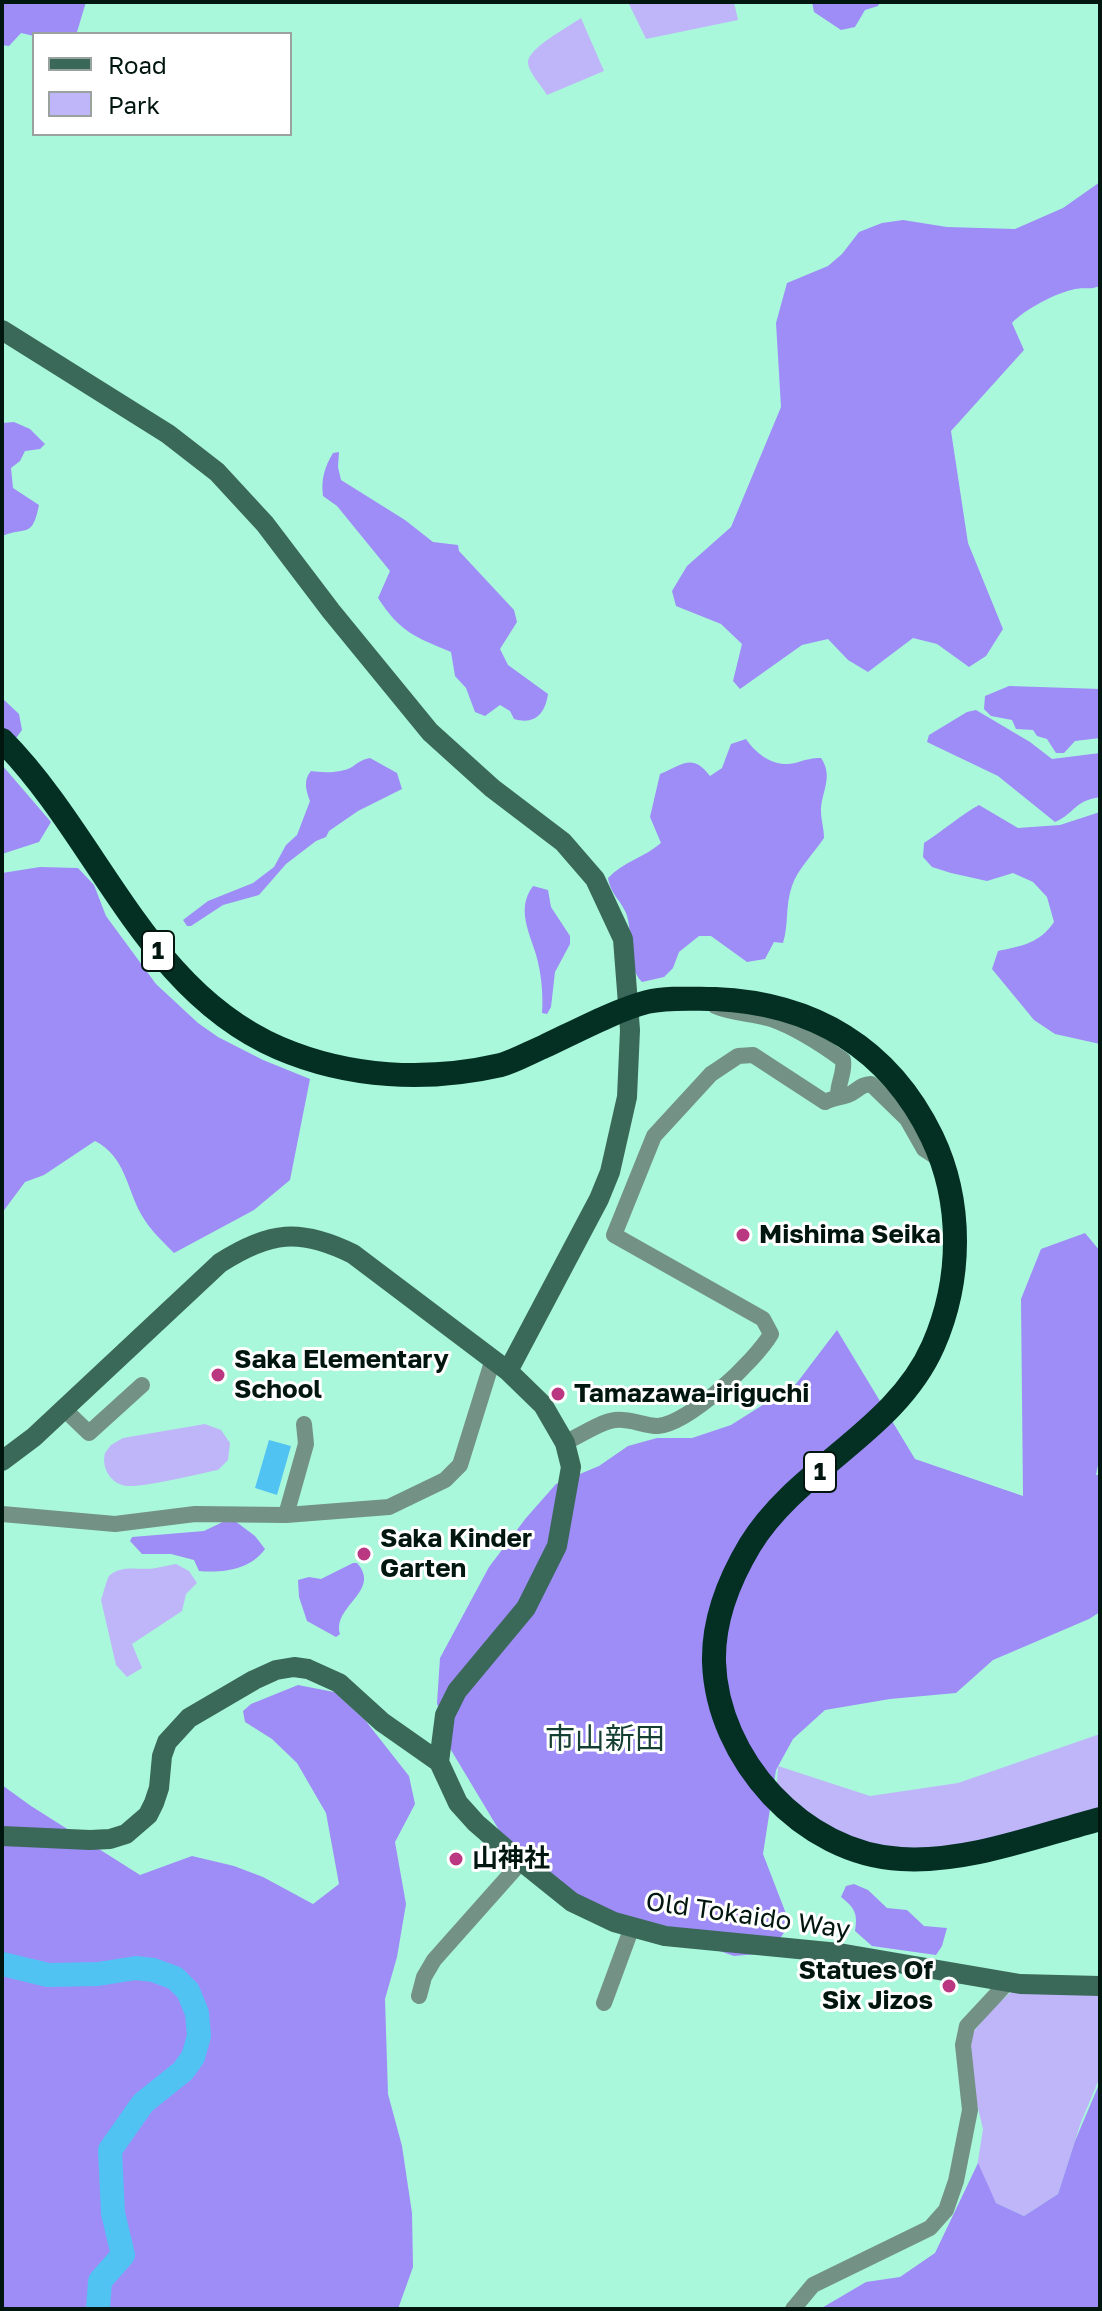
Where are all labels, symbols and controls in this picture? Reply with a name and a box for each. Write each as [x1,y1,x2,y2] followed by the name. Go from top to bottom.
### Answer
[32,32,292,136] legend
[108,50,167,79] text: Road
[108,90,160,119] text: Park
[142,931,174,971] road number: 1
[759,1219,941,1251] place label: Mishima Seika
[734,1226,752,1244] marker: Mishima Seika
[234,1344,449,1406] place label: Saka Elementary School
[209,1366,227,1384] marker: Saka Elementary School
[574,1378,809,1410] place label: Tamazawa-iriguchi
[549,1385,567,1403] marker: Tamazawa-iriguchi
[804,1452,836,1492] road number: 1
[380,1523,532,1584] place label: Saka Kinder Garten
[355,1545,373,1563] marker: Saka Kinder Garten
[545,1721,665,1757] district label: 市山新田
[472,1843,550,1875] place label: 山神社
[447,1850,465,1868] marker: 山神社
[644,1886,852,1946] street label: Old Tokaido Way
[799,1955,933,2016] place label: Statues Of Six Jizos
[940,1977,958,1995] marker: Statues Of Six Jizos

